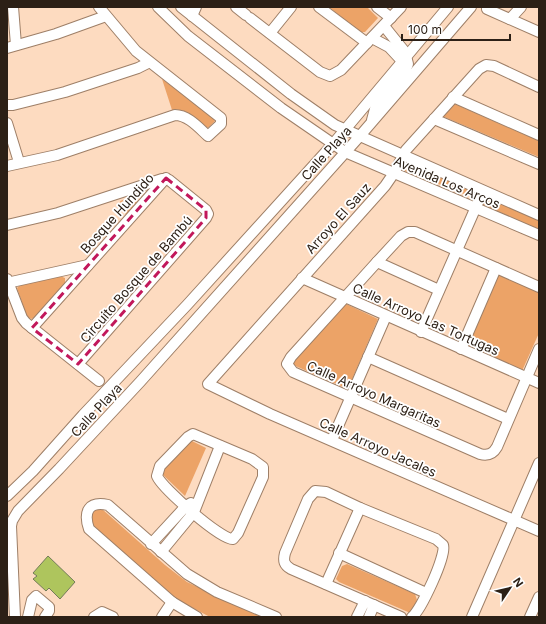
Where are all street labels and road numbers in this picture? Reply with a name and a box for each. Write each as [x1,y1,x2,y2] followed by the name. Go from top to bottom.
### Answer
[297,123,355,183] street label: Calle Playa
[391,152,503,212] street label: Avenida Los Arcos
[77,170,157,256] street label: Bosque Hundido
[302,179,374,257] street label: Arroyo El Sauz
[76,212,196,346] street label: Circuito Bosque de Bambú
[350,279,502,359] street label: Calle Arroyo Las Tortugas
[305,357,444,431] street label: Calle Arroyo Margaritas
[67,380,125,440] street label: Calle Playa
[317,414,439,480] street label: Calle Arroyo Jacales

